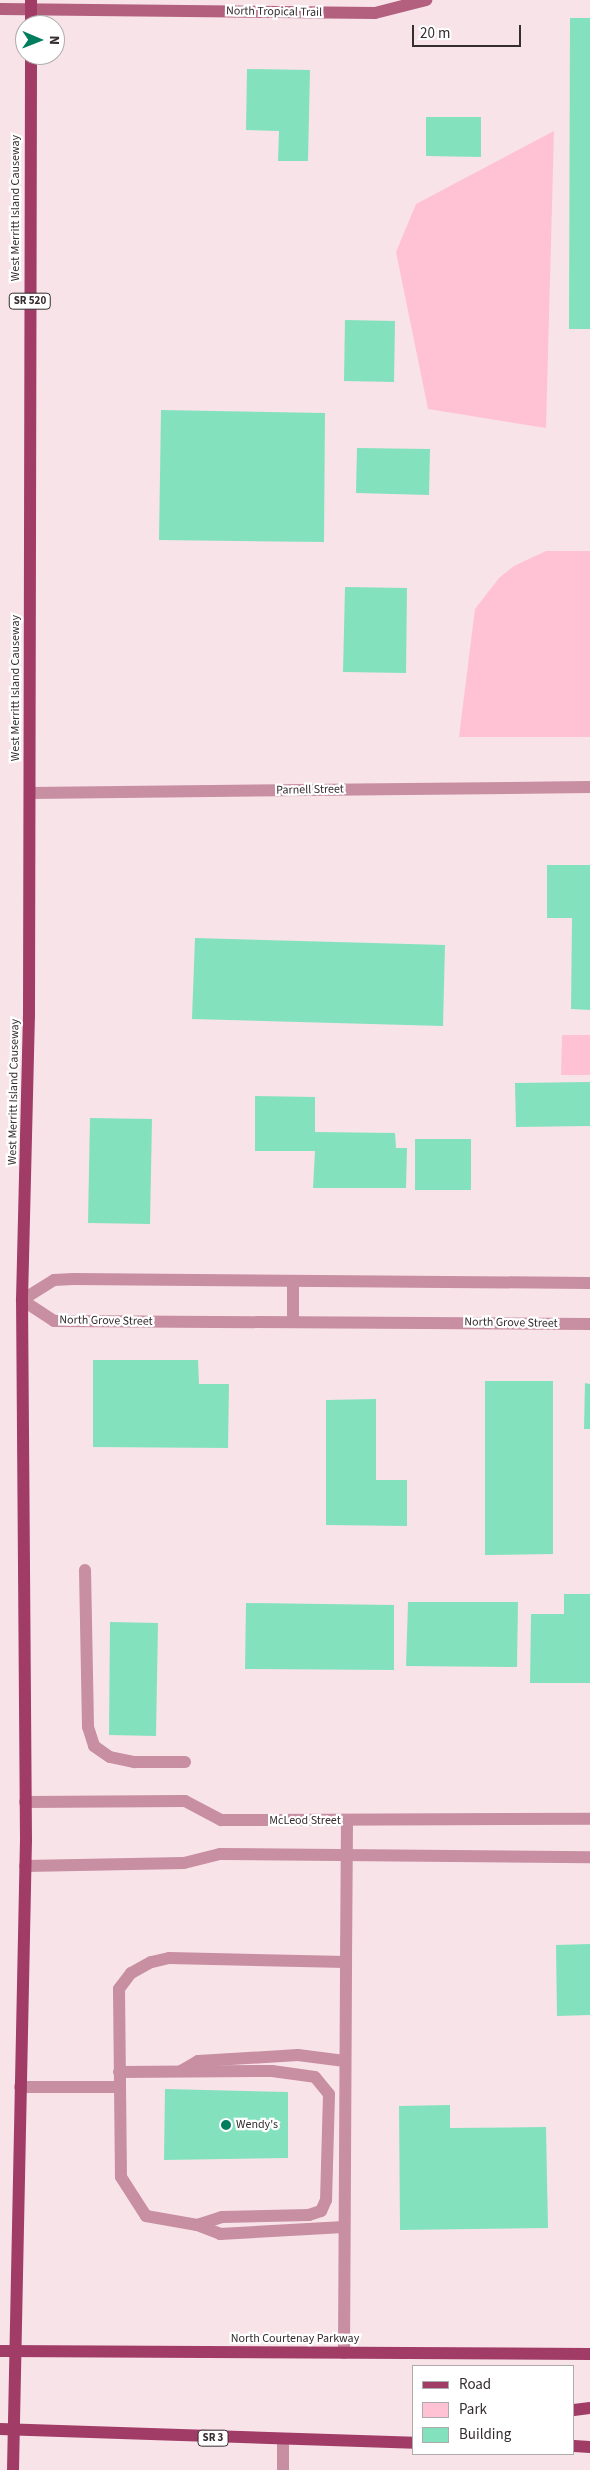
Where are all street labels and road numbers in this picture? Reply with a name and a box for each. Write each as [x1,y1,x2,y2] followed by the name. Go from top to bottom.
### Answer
[226,4,322,20] street label: North Tropical Trail
[9,135,23,281] street label: West Merritt Island Causeway
[9,292,51,310] road number: SR 520
[9,615,23,761] street label: West Merritt Island Causeway
[276,782,344,798] street label: Parnell Street
[6,1019,22,1165] street label: West Merritt Island Causeway
[59,1313,153,1329] street label: North Grove Street
[464,1315,558,1331] street label: North Grove Street
[269,1814,341,1828] street label: McLeod Street
[231,2332,359,2346] street label: North Courtenay Parkway
[197,2430,229,2446] road number: SR 3

